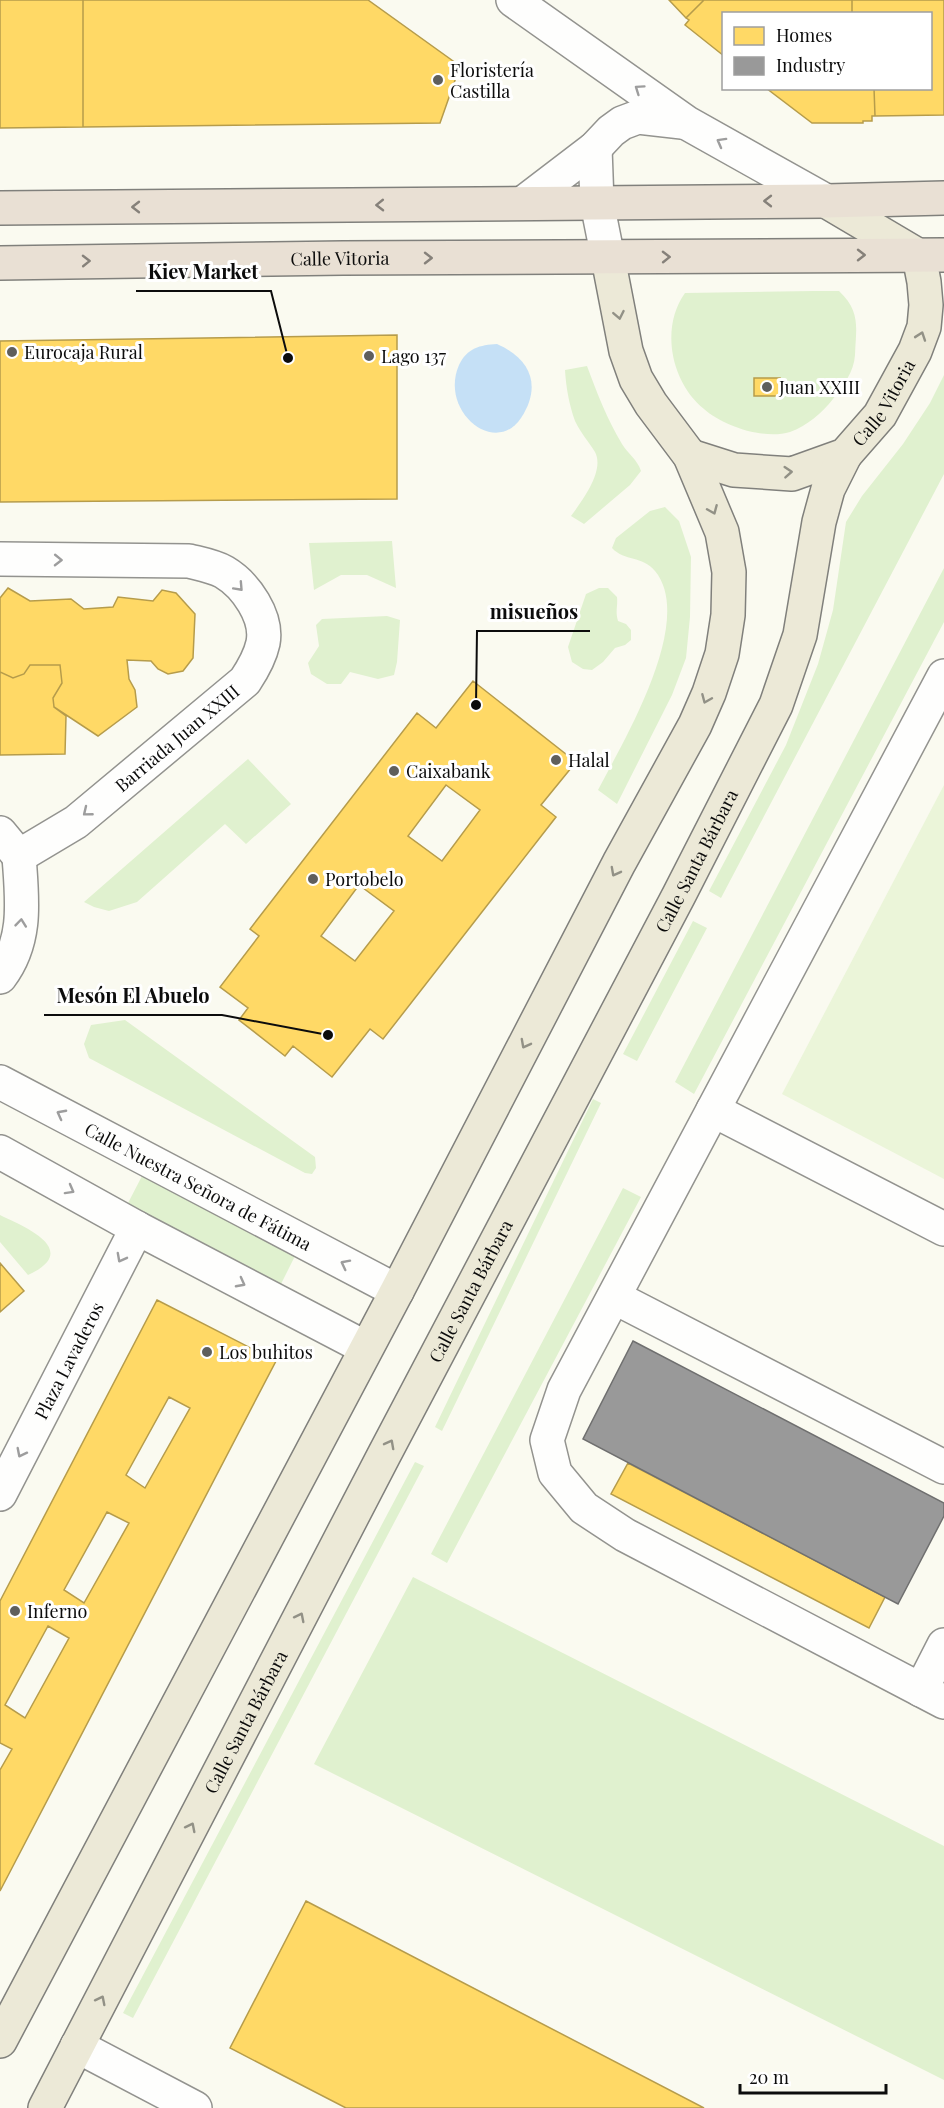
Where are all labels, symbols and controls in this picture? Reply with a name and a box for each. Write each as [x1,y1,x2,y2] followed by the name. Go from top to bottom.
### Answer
[722,12,932,90] legend
[776,23,832,47] text: Homes
[776,53,845,77] text: Industry
[450,58,534,103] place label: Floristería Castilla
[431,73,445,87] marker: Floristería Castilla
[635,85,646,96] one-way arrow
[716,137,727,149] one-way arrow
[763,195,772,207] one-way arrow
[376,198,385,211] one-way arrow
[131,201,140,213] one-way arrow
[290,246,390,271] street label: Calle Vitoria
[857,249,866,261] one-way arrow
[662,251,671,263] one-way arrow
[424,252,433,264] one-way arrow
[136,253,271,291] callout: Kiev Market
[82,255,91,268] one-way arrow
[148,257,259,284] text: Kiev Market
[612,311,624,320] one-way arrow
[913,331,926,342] one-way arrow
[24,340,143,364] place label: Eurocaja Rural
[381,344,447,368] place label: Lago 137
[5,345,19,359] marker: Eurocaja Rural
[362,349,376,363] marker: Lago 137
[846,355,920,451] street label: Calle Vitoria
[778,375,860,399] place label: Juan XXIII
[760,380,774,394] marker: Juan XXIII
[783,466,793,479] one-way arrow
[706,504,718,515] one-way arrow
[54,554,63,566] one-way arrow
[232,579,243,590] one-way arrow
[477,593,590,631] callout: misueños
[490,597,578,624] text: misueños
[110,679,244,797] street label: Barriada Juan XXIII
[701,693,713,704] one-way arrow
[568,748,610,772] place label: Halal
[549,753,563,767] marker: Halal
[406,759,491,783] place label: Caixabank
[387,764,401,778] marker: Caixabank
[649,785,743,937] street label: Calle Santa Bárbara
[83,805,94,816] one-way arrow
[611,865,622,876] one-way arrow
[325,867,404,891] place label: Portobelo
[306,872,320,886] marker: Portobelo
[14,918,26,928] one-way arrow
[44,977,222,1015] callout: Mesón El Abuelo
[56,981,210,1008] text: Mesón El Abuelo
[521,1038,532,1049] one-way arrow
[56,1110,67,1121] one-way arrow
[81,1117,316,1256] street label: Calle Nuestra Señora de Fátima
[63,1183,74,1195] one-way arrow
[423,1216,518,1367] street label: Calle Santa Bárbara
[117,1252,128,1262] one-way arrow
[340,1260,351,1271] one-way arrow
[235,1276,246,1287] one-way arrow
[29,1298,109,1423] street label: Plaza Lavaderos
[219,1340,313,1364] place label: Los buhitos
[200,1345,214,1359] marker: Los buhitos
[383,1439,394,1450] one-way arrow
[17,1446,28,1457] one-way arrow
[27,1599,87,1623] place label: Inferno
[8,1604,22,1618] marker: Inferno
[293,1612,304,1623] one-way arrow
[198,1646,293,1798] street label: Calle Santa Bárbara
[183,1822,195,1833] one-way arrow
[93,1995,105,2006] one-way arrow
[740,2057,886,2095] scale bar
[749,2065,789,2089] text: 20 m

